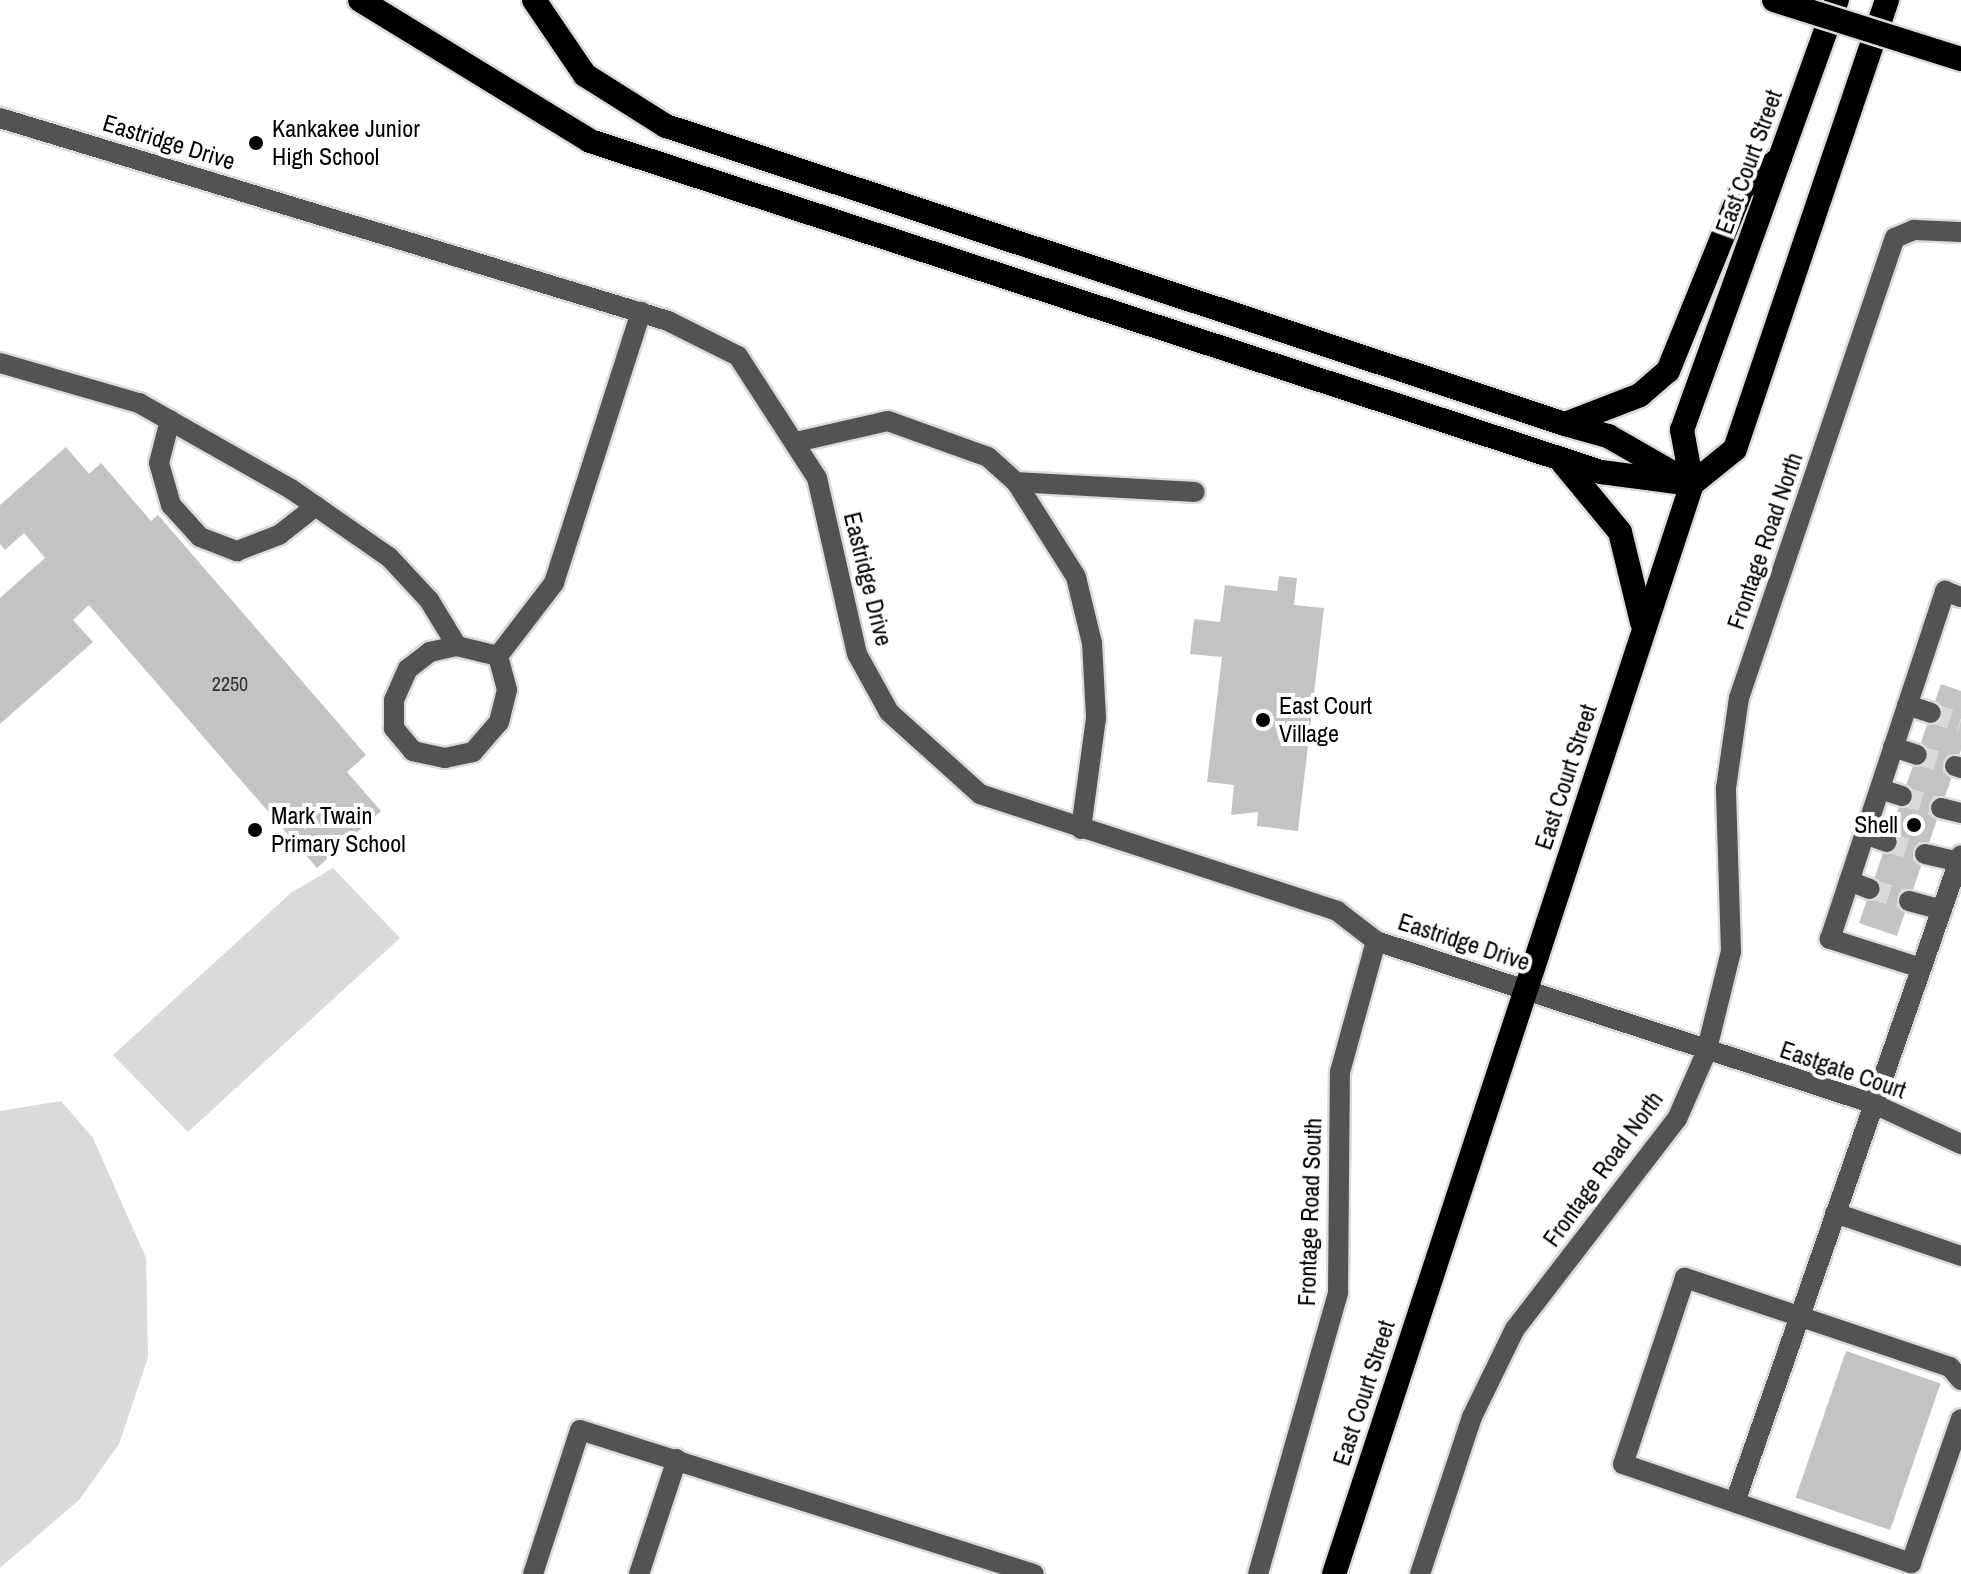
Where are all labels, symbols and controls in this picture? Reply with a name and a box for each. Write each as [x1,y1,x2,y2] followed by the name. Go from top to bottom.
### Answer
[1710,86,1788,238] street label: East Court Street
[99,108,239,176] street label: Eastridge Drive
[272,115,420,171] place label: Kankakee Junior High School
[247,134,265,152] marker: Kankakee Junior High School
[1721,449,1809,633] street label: Frontage Road North
[837,509,899,649] street label: Eastridge Drive
[212,671,248,695] house number: 2250
[1279,692,1372,748] place label: East Court Village
[1529,701,1603,853] street label: East Court Street
[1254,711,1272,729] marker: East Court Village
[271,802,406,858] place label: Mark Twain Primary School
[1854,811,1898,839] place label: Shell
[1905,816,1923,834] marker: Shell
[246,821,264,839] marker: Mark Twain Primary School
[1395,907,1533,977] street label: Eastridge Drive
[1776,1035,1910,1105] street label: Eastgate Court
[1537,1086,1669,1252] street label: Frontage Road North
[1292,1117,1328,1307] street label: Frontage Road South
[1327,1317,1401,1469] street label: East Court Street

